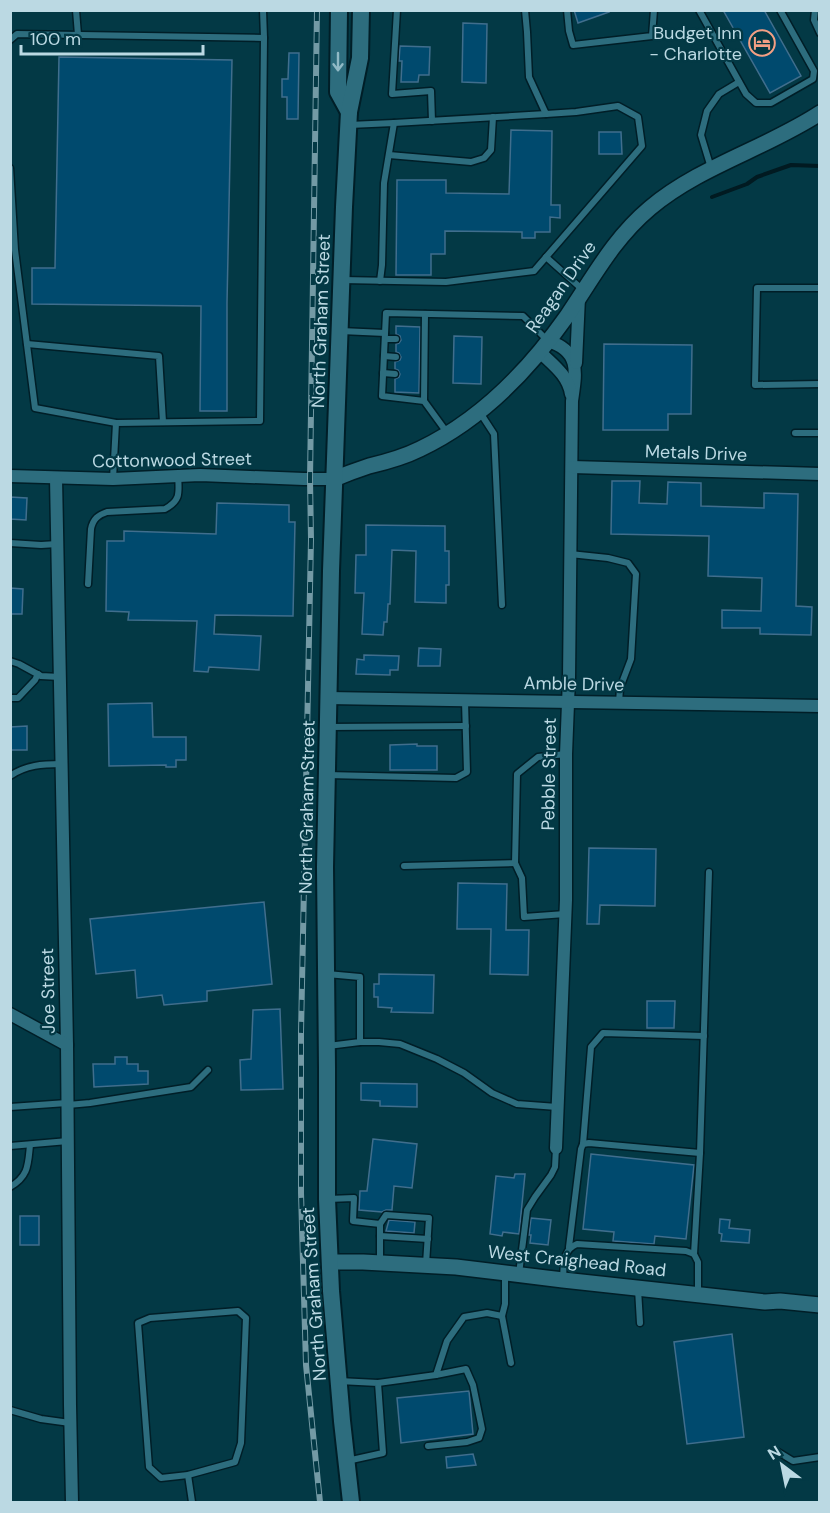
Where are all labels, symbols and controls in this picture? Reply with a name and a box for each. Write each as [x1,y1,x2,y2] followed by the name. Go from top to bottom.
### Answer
[21,18,202,56] scale bar
[649,21,742,66] place label: Budget Inn - Charlotte
[30,27,81,51] text: 100 m
[747,28,777,58] hotel icon: Budget Inn - Charlotte
[332,52,344,72] one-way arrow
[306,234,336,408] street label: North Graham Street
[520,236,602,338] street label: Reagan Drive
[644,439,748,467] street label: Metals Drive
[92,447,252,473] street label: Cottonwood Street
[523,671,625,697] street label: Amble Drive
[536,717,562,831] street label: Pebble Street
[293,720,321,894] street label: North Graham Street
[35,948,61,1034] street label: Joe Street
[296,1206,332,1382] street label: North Graham Street
[487,1240,667,1282] street label: West Craighead Road
[752,1435,812,1495] north arrow
[764,1441,785,1465] text: N

